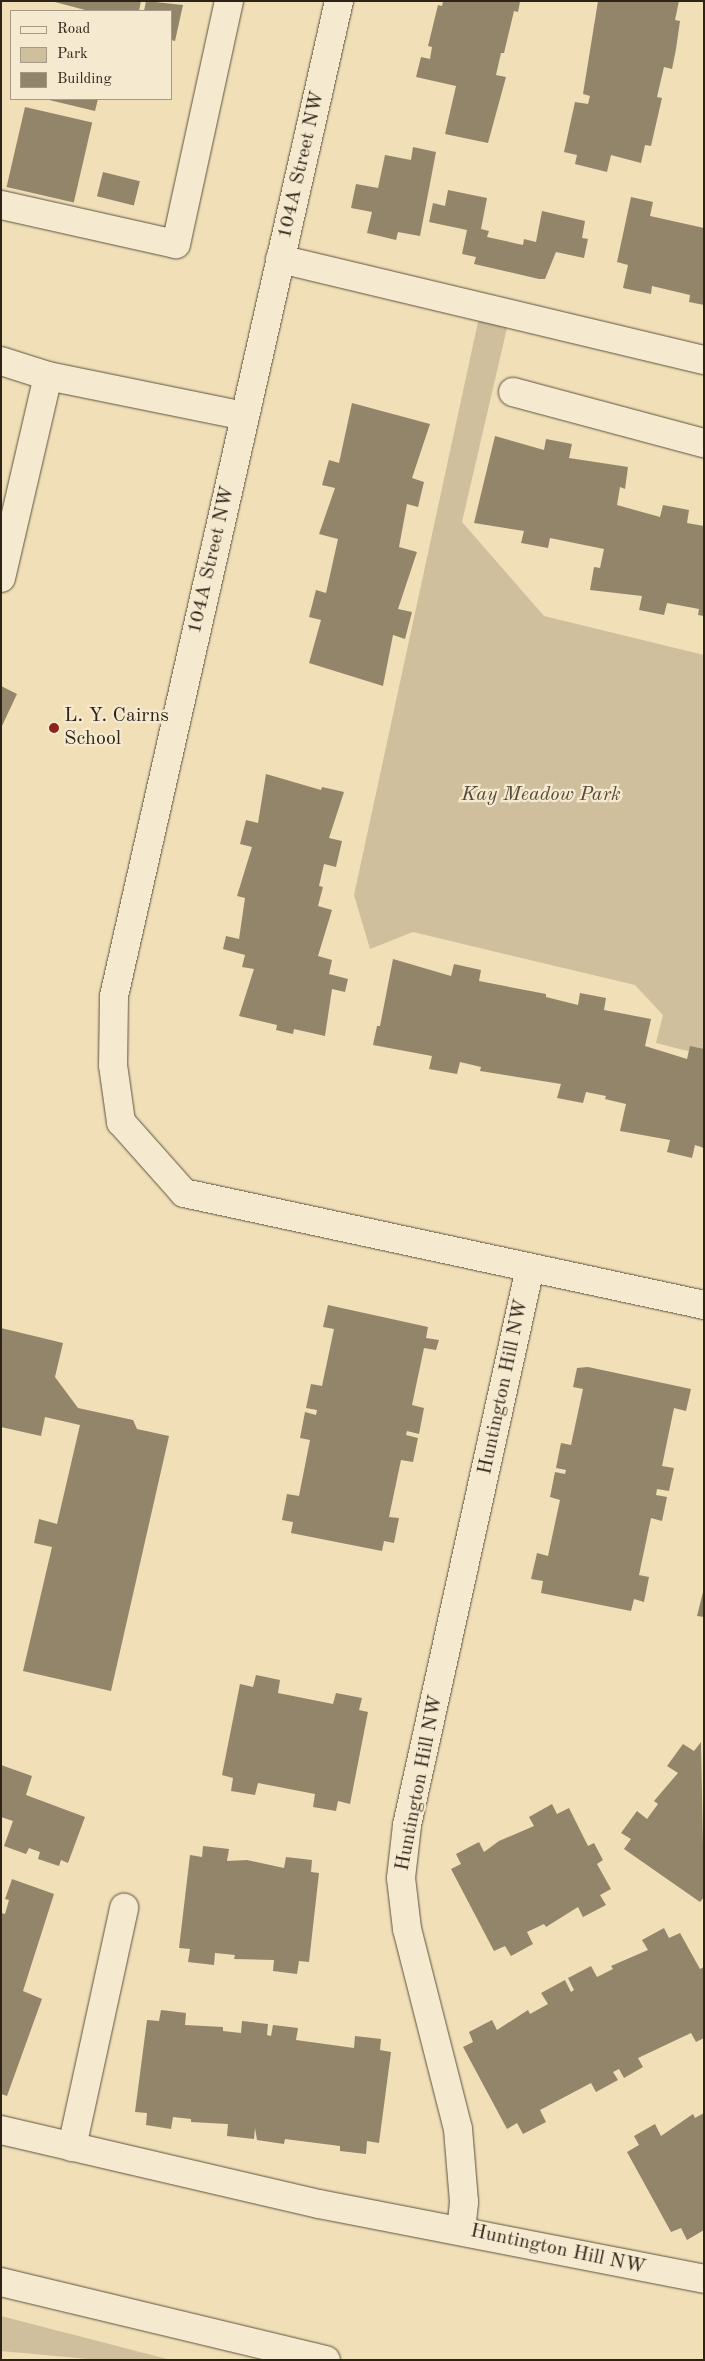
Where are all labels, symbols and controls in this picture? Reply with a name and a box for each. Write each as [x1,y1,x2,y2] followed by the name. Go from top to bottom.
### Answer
[10,10,172,100] legend
[57,22,90,37] text: Road
[57,47,88,62] text: Park
[57,72,112,87] text: Building
[273,89,331,241] street label: 104A Street NW
[183,484,241,636] street label: 104A Street NW
[64,704,169,751] place label: L. Y. Cairns School
[48,722,60,734] marker: L. Y. Cairns School
[461,783,621,807] park label: Kay Meadow Park
[474,1297,534,1477] street label: Huntington Hill NW
[391,1693,449,1873] street label: Huntington Hill NW
[468,2220,648,2280] street label: Huntington Hill NW

